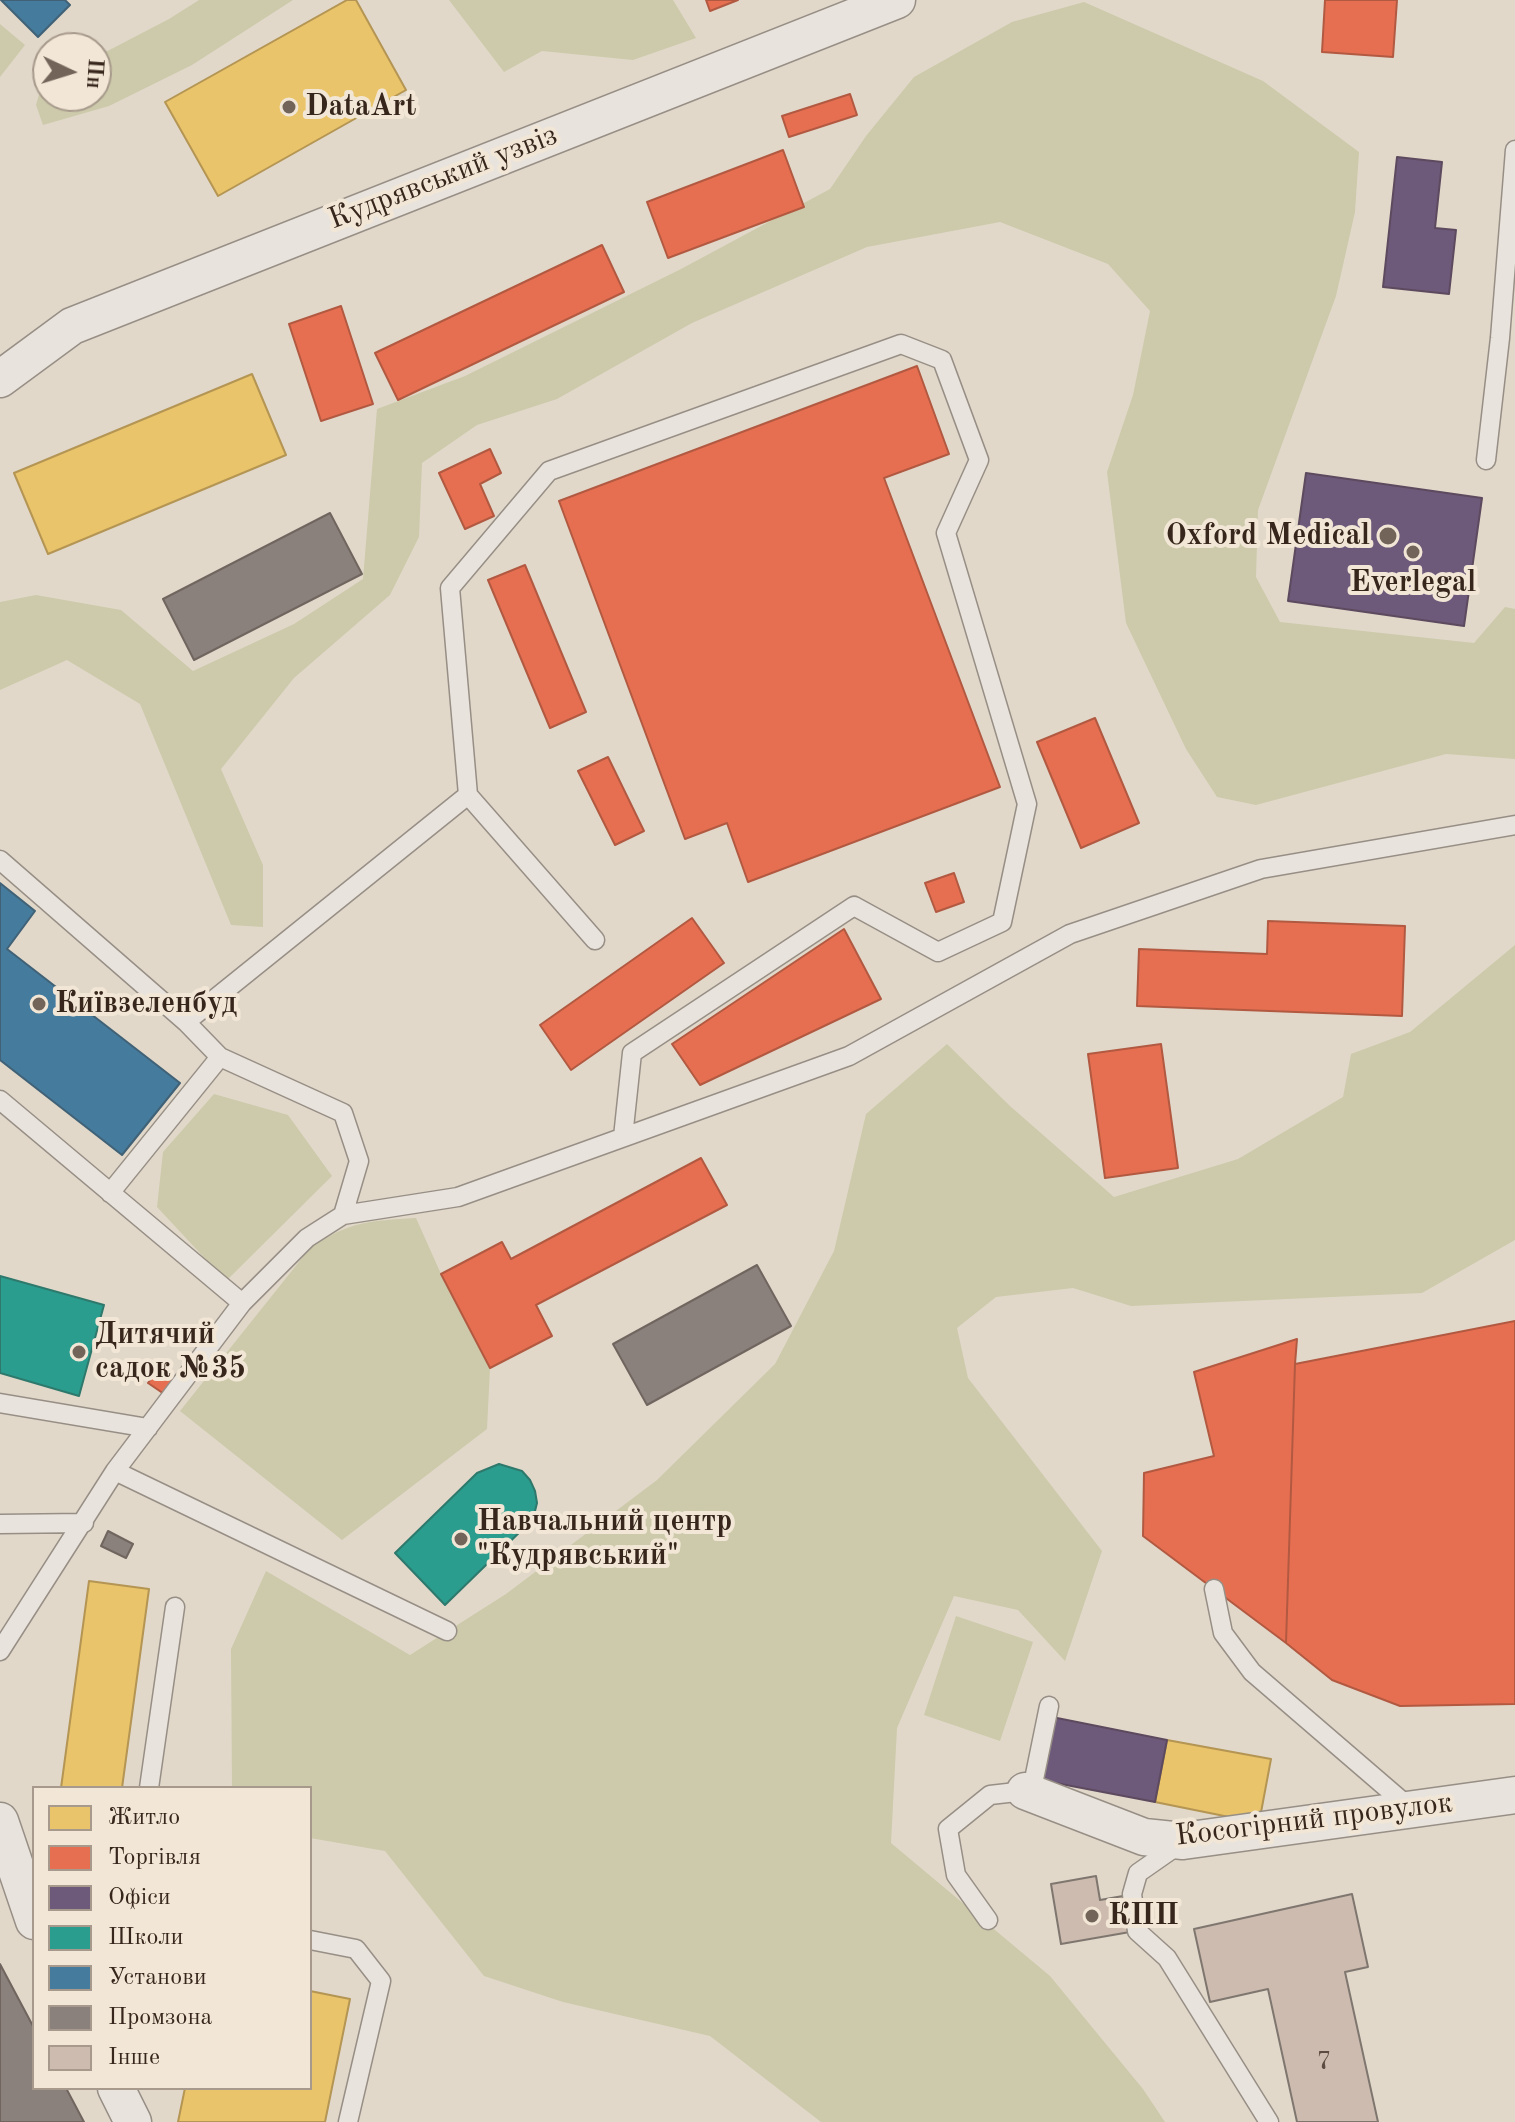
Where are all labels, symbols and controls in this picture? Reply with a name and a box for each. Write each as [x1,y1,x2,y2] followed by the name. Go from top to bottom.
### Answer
[32,32,112,112] north arrow
[82,58,106,89] text: Пн
[305,89,417,125] place label: DataArt
[280,98,298,116] marker: DataArt
[323,118,563,238] street label: Кудрявський узвіз
[1165,518,1370,554] place label: Oxford Medical
[1377,525,1399,547] marker: Oxford Medical
[1404,543,1422,561] marker: Everlegal
[1350,565,1476,601] place label: Everlegal
[55,986,237,1022] place label: Київзеленбуд
[30,995,48,1013] marker: Київзеленбуд
[95,1317,246,1388] place label: Дитячий садок №35
[70,1343,88,1361] marker: Дитячий садок №35
[477,1504,732,1574] place label: Навчальний центр "Кудрявський"
[452,1530,470,1548] marker: Навчальний центр "Кудрявський"
[1173,1785,1455,1855] street label: Косогірний провулок
[32,1786,312,2090] legend
[108,1806,180,1830] text: Житло
[108,1846,201,1870] text: Торгівля
[108,1886,171,1910] text: Офіси
[1108,1898,1179,1934] place label: КПП
[1083,1907,1101,1925] marker: КПП
[108,1926,183,1950] text: Школи
[108,1966,207,1990] text: Установи
[108,2006,212,2030] text: Промзона
[108,2046,160,2070] text: Інше
[1316,2046,1332,2078] house number: 7

